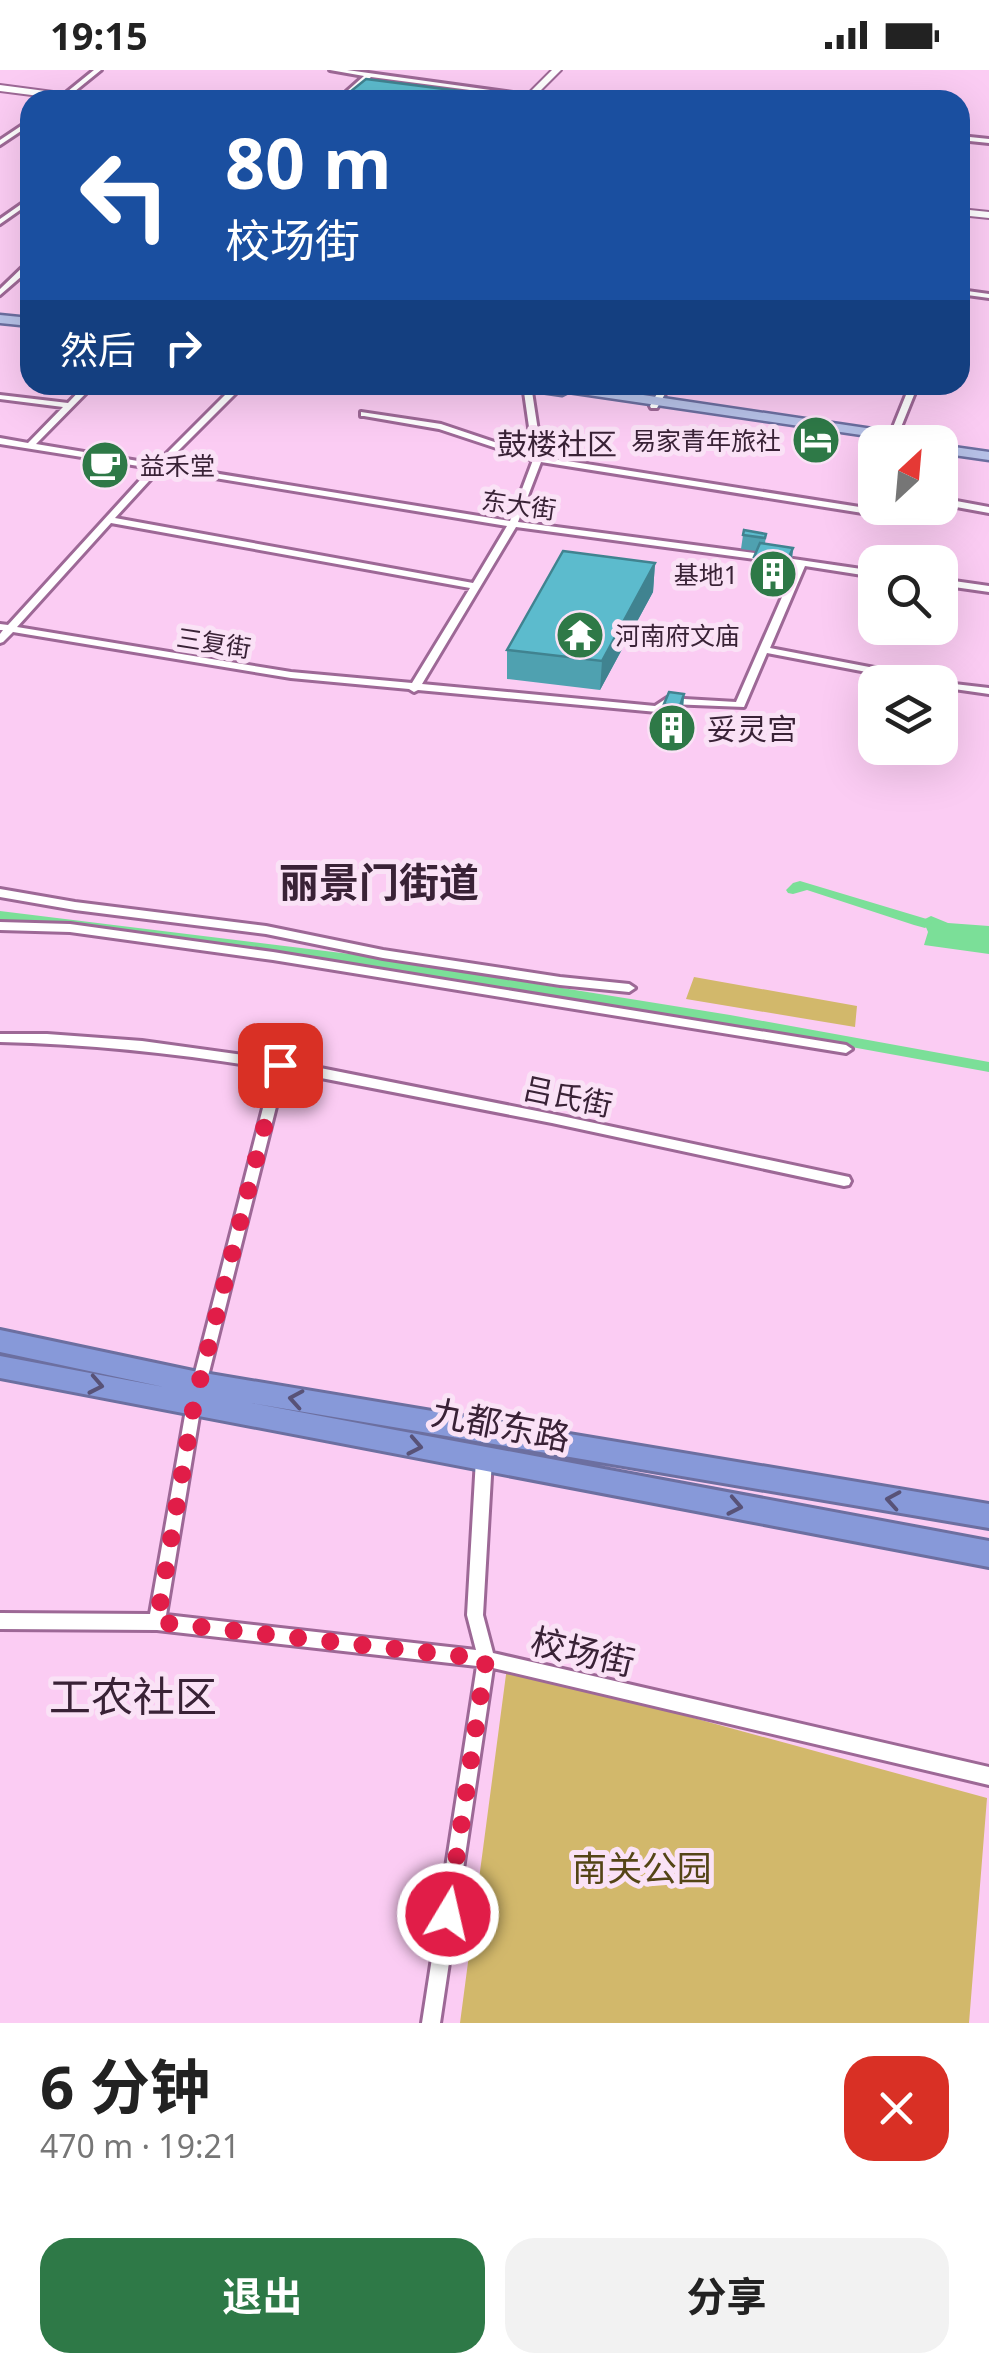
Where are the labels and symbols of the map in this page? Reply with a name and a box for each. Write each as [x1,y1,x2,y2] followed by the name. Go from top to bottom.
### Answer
[790,414,842,466] hotel icon: 易家青年旅社
[497,423,617,464] district label: 鼓楼社区
[631,423,781,457] place label: 易家青年旅社
[858,425,958,525] north arrow
[79,439,131,491] cafe icon: 益禾堂
[140,448,215,482] place label: 益禾堂
[479,482,559,526] street label: 东大街
[747,548,799,600] building icon: 基地1
[674,557,738,591] place label: 基地1
[554,609,606,661] temple icon: 河南府文庙
[615,618,740,652] place label: 河南府文庙
[174,619,254,665] street label: 三复街
[646,702,698,754] building icon: 妥灵宫
[707,708,797,749] place label: 妥灵宫
[279,854,479,909] district label: 丽景门街道
[238,1023,323,1108] pin
[520,1067,616,1125] street label: 吕氏街
[87,1374,104,1395] one-way arrow
[428,1388,574,1460] street label: 九都东路
[288,1389,304,1410] one-way arrow
[406,1434,423,1455] one-way arrow
[885,1490,901,1511] one-way arrow
[726,1495,743,1516] one-way arrow
[527,1616,639,1686] street label: 校场街
[49,1667,217,1724] district label: 工农社区
[572,1844,712,1891] park label: 南关公园
[396,1862,500,1966] position arrow

